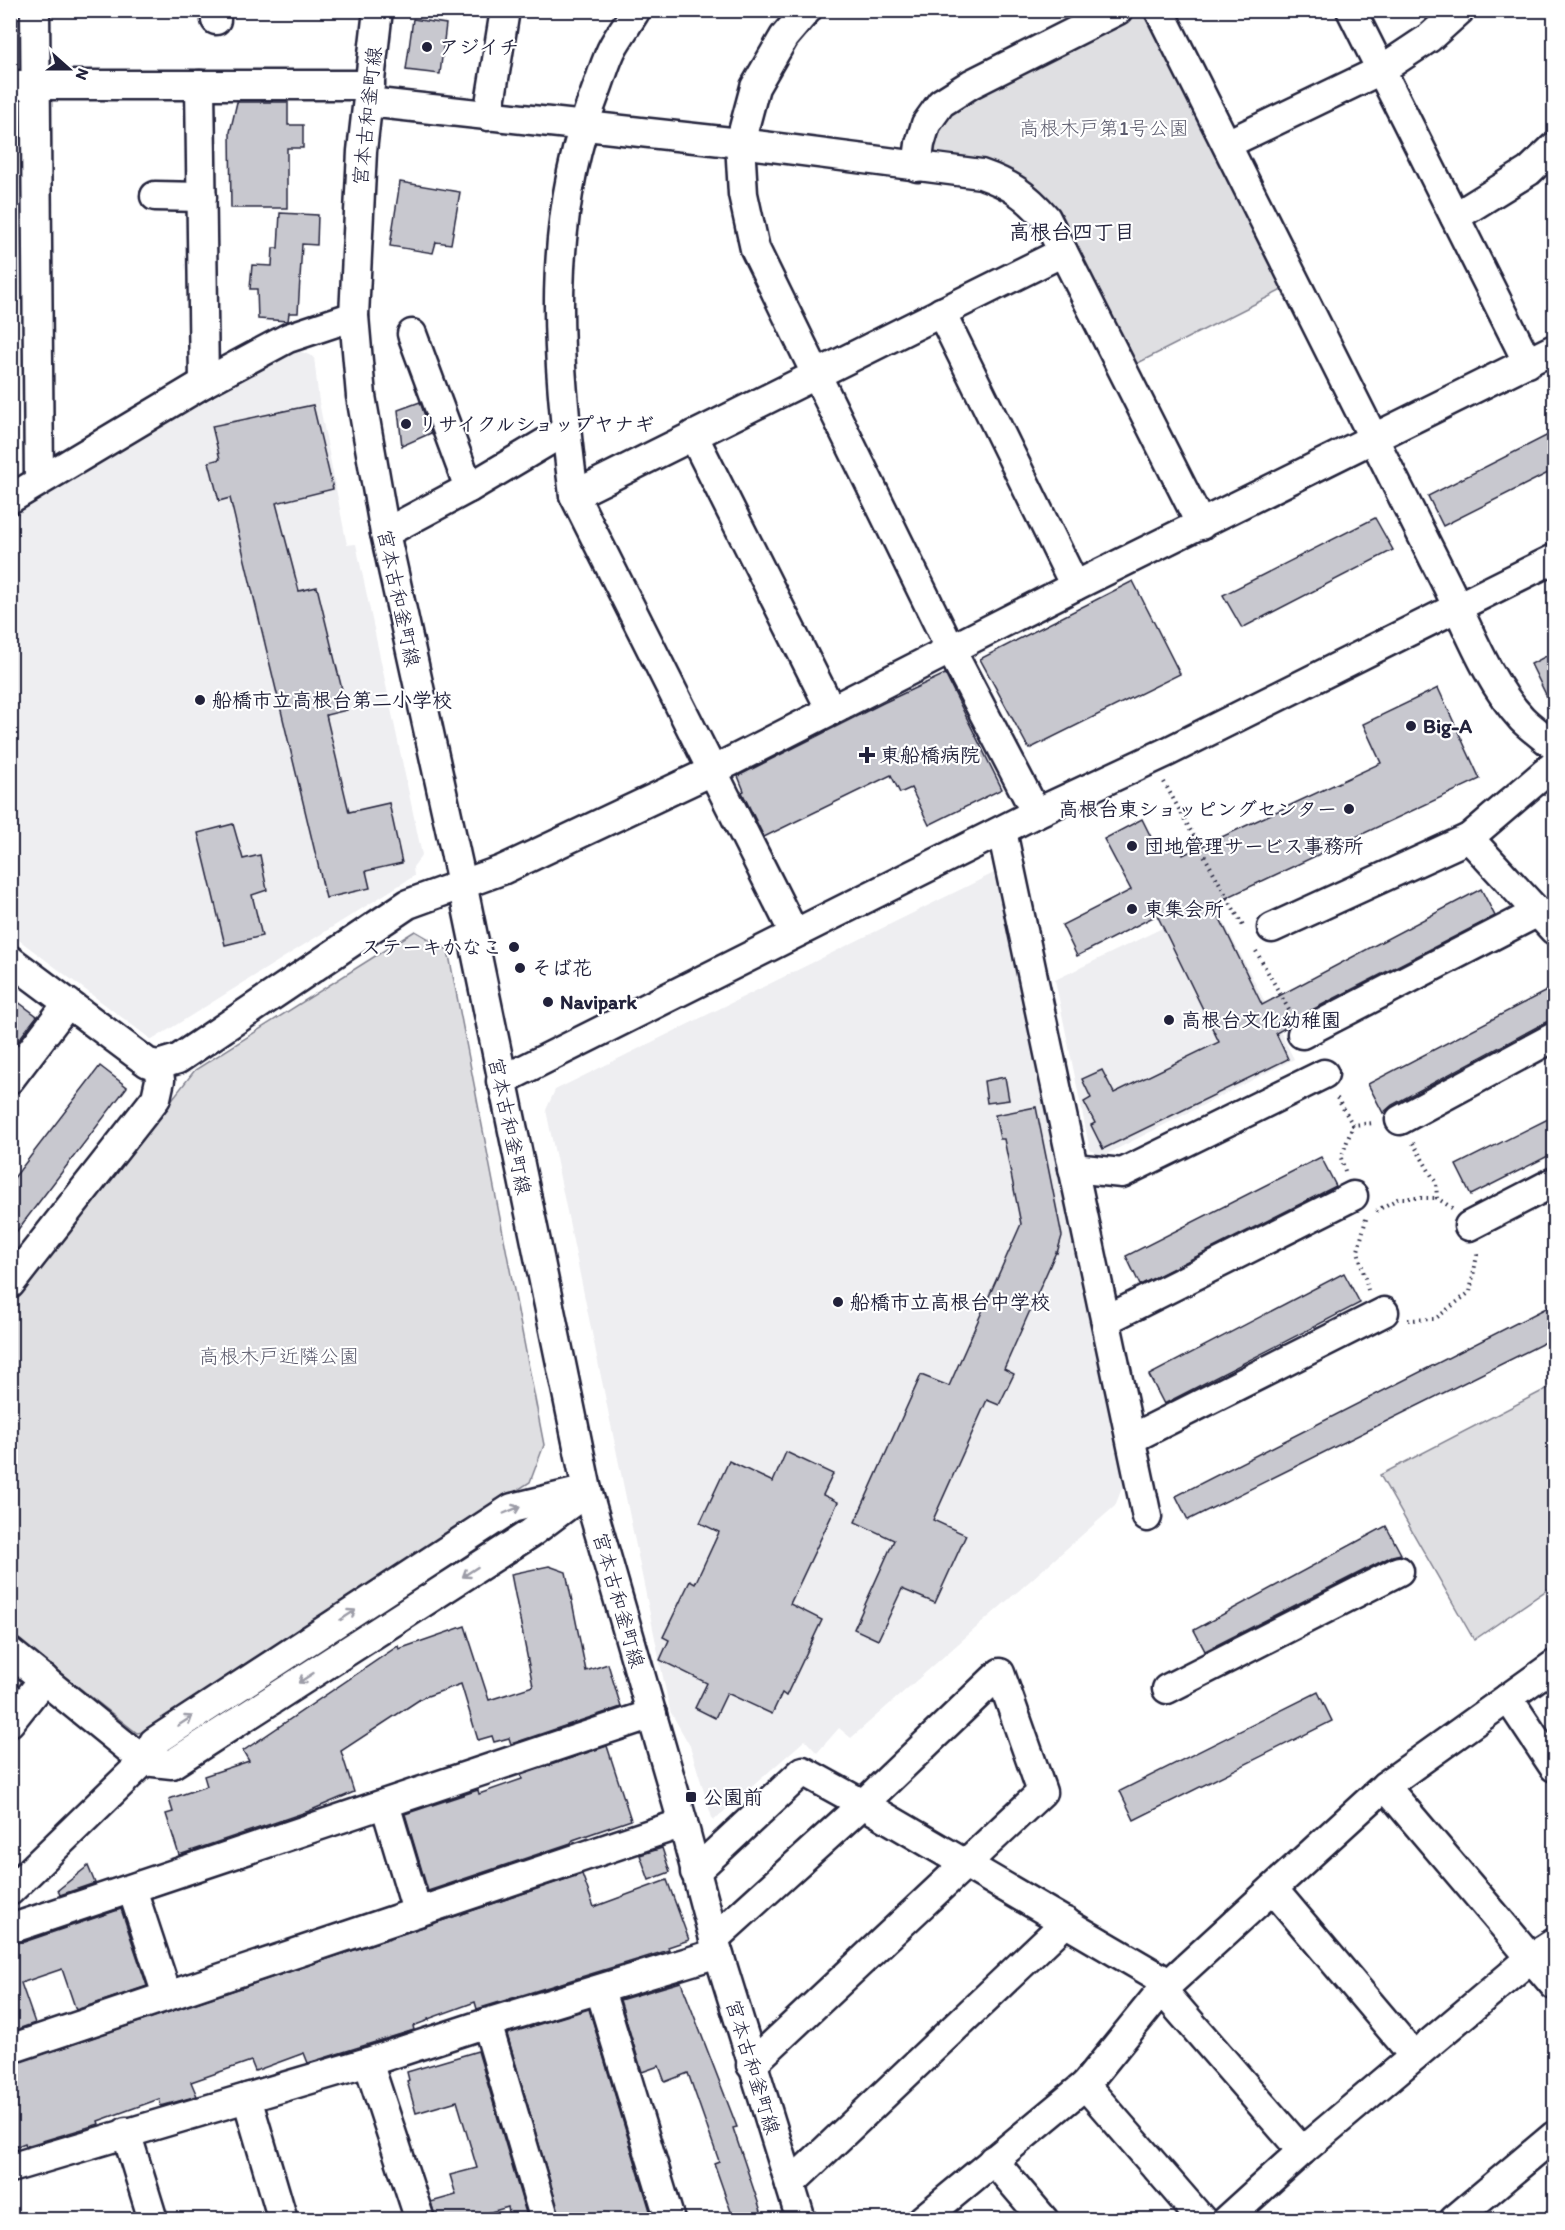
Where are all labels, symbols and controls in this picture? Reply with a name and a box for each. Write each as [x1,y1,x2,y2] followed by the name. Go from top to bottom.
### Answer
[439,35,519,59] place label: アジイチ
[39,39,99,99] north arrow
[420,40,434,54] marker: アジイチ
[348,45,386,187] street label: 宮本古和釜町線
[72,66,93,83] text: N
[1019,116,1189,140] park label: 高根木戸第1号公園
[1009,219,1135,244] district label: 高根台四丁目
[418,412,654,436] place label: リサイクルショップヤナギ
[399,417,413,431] marker: リサイクルショップヤナギ
[373,527,425,669] street label: 宮本古和釜町線
[212,688,452,712] place label: 船橋市立高根台第二小学校
[193,693,207,707] marker: 船橋市立高根台第二小学校
[1423,714,1472,739] place label: Big-A
[1404,719,1418,733] marker: Big-A
[880,743,980,767] place label: 東船橋病院
[858,746,876,764] marker: 東船橋病院
[1059,797,1337,821] place label: 高根台東ショッピングセンター
[1342,802,1356,816] marker: 高根台東ショッピングセンター
[1144,834,1364,858] place label: 団地管理サービス事務所
[1125,839,1139,853] marker: 団地管理サービス事務所
[1144,897,1224,921] place label: 東集会所
[1125,902,1139,916] marker: 東集会所
[361,935,502,959] place label: ステーキかなこ
[507,940,521,954] marker: ステーキかなこ
[532,956,592,980] place label: そば花
[513,961,527,975] marker: そば花
[560,990,637,1015] place label: Navipark
[541,995,555,1009] marker: Navipark
[1181,1008,1341,1032] place label: 高根台文化幼稚園
[1162,1013,1176,1027] marker: 高根台文化幼稚園
[484,1055,536,1197] street label: 宮本古和釜町線
[850,1290,1050,1314] place label: 船橋市立高根台中学校
[831,1295,845,1309] marker: 船橋市立高根台中学校
[199,1344,359,1368] park label: 高根木戸近隣公園
[502,1503,520,1515] one-way arrow
[588,1529,650,1671] street label: 宮本古和釜町線
[462,1566,479,1578] one-way arrow
[339,1608,356,1620] one-way arrow
[298,1672,315,1684] one-way arrow
[176,1715,193,1727] one-way arrow
[703,1785,763,1809] place label: 公園前
[684,1790,698,1804] marker: 公園前
[721,1997,785,2137] street label: 宮本古和釜町線

